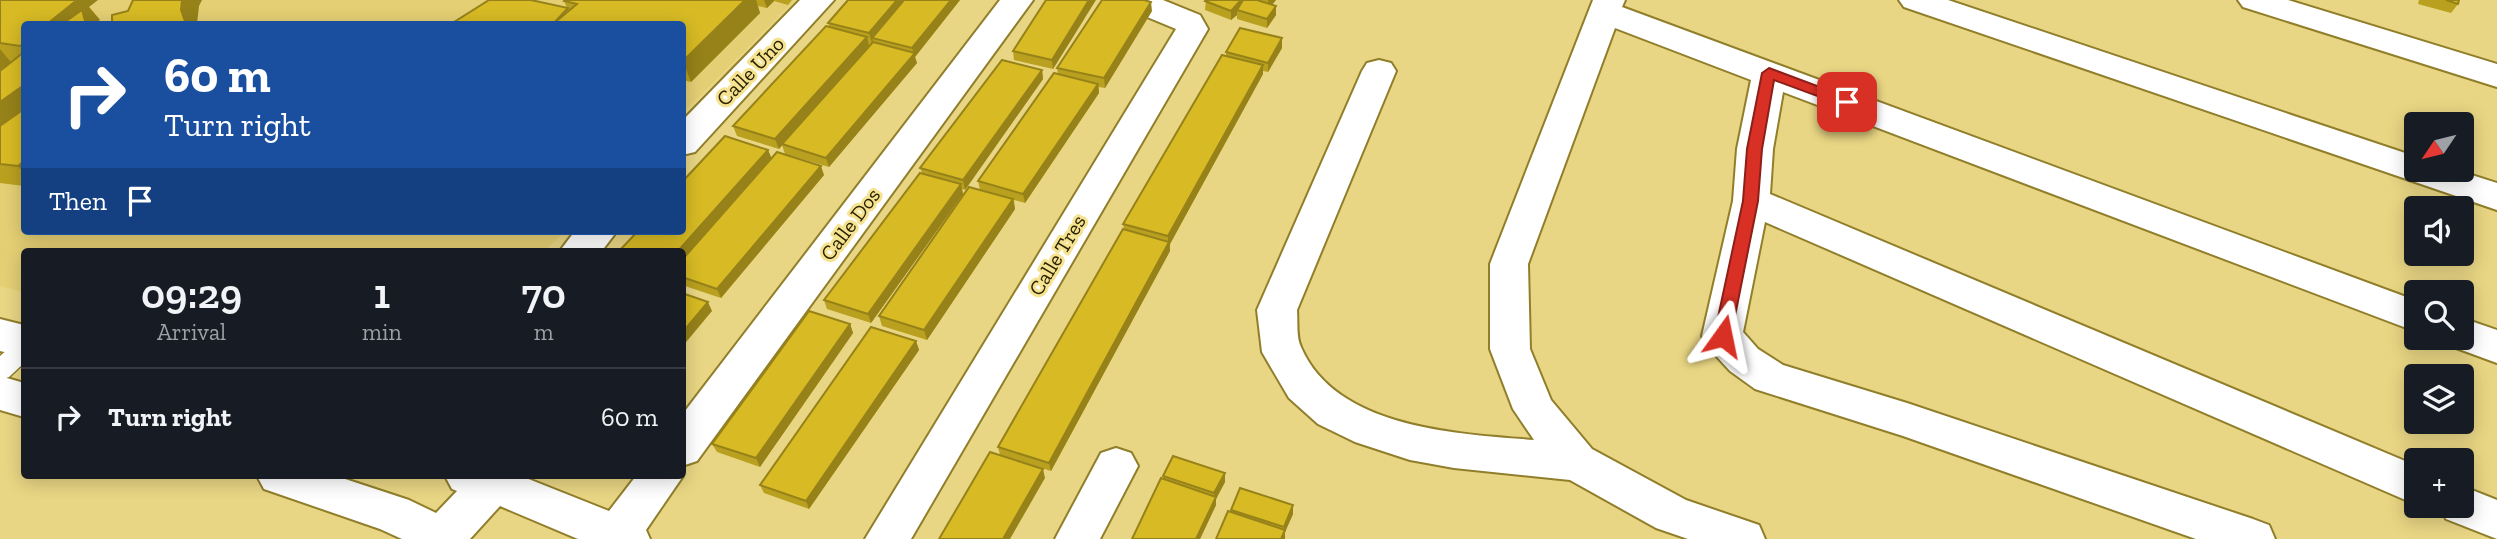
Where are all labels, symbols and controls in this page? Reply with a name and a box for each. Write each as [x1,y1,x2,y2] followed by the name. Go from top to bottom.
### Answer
[711,31,789,111] street label: Calle Uno
[164,46,271,105] text: 60 m
[49,49,140,140] icon: right
[1817,72,1877,132] pin
[1828,83,1866,121] icon: arrive
[164,106,311,144] text: Turn right
[2404,112,2474,182] north arrow
[2404,112,2474,518] map controls
[121,182,159,220] icon: arrive
[815,183,885,265] street label: Calle Dos
[49,185,107,217] text: Then
[2404,196,2474,266] button: sound
[1023,210,1091,300] street label: Calle Tres
[141,268,242,319] text: 09:29
[373,268,390,319] text: 1
[521,268,566,319] text: 70
[2404,280,2474,350] button: search
[1686,299,1760,373] position arrow
[157,318,226,346] text: Arrival
[362,318,402,346] text: min
[534,318,554,346] text: m
[2404,364,2474,434] button: layers
[49,398,87,436] icon: right
[108,401,231,433] text: Turn right
[601,401,658,433] text: 60 m
[2404,448,2474,518] button: +

